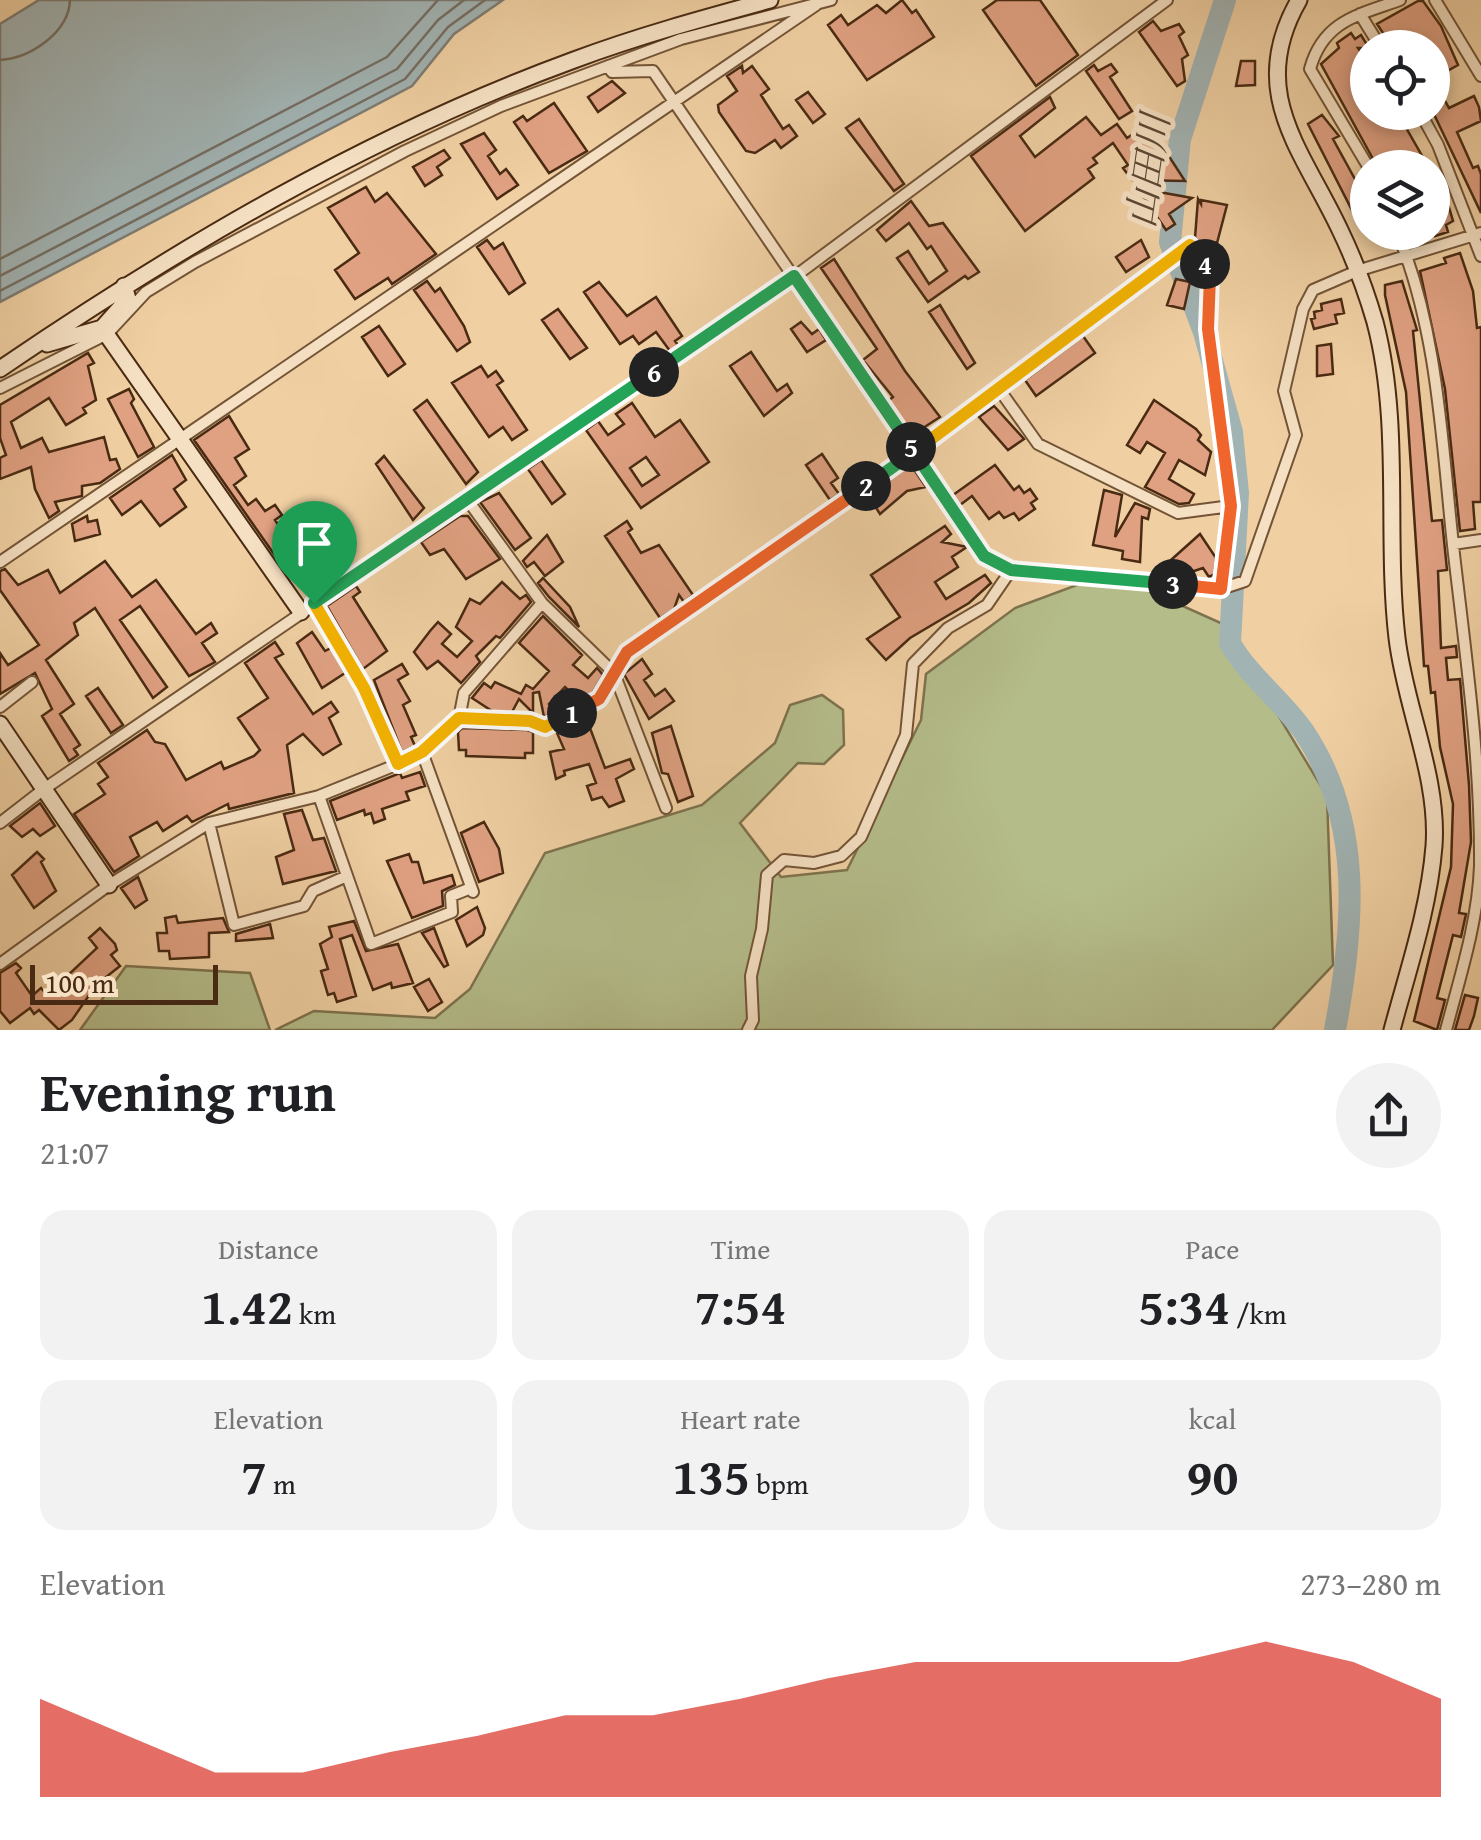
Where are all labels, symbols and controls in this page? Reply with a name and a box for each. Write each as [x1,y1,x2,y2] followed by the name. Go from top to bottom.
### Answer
[1350,30,1450,250] map controls
[1350,30,1450,130] button: locate
[1111,107,1183,231] water label: 山田川
[1350,150,1450,250] button: layers
[1180,239,1230,289] pin: 4
[1198,243,1212,284] text: 4
[629,347,679,397] pin: 6
[647,351,661,392] text: 6
[886,422,936,472] pin: 5
[904,426,918,467] text: 5
[841,461,891,511] pin: 2
[859,465,873,506] text: 2
[272,501,357,604] pin
[287,516,342,571] icon: arrive
[1148,559,1198,609] pin: 3
[1166,563,1180,604] text: 3
[547,688,597,738] pin: 1
[565,692,579,733] text: 1
[30,960,218,1004] scale bar
[45,962,114,1003] text: 100 m
[40,1051,336,1131] text: Evening run
[1336,1063,1441,1168] button: share
[40,1129,109,1176] text: 21:07
[218,1228,319,1269] text: Distance
[711,1228,770,1269] text: Time
[1186,1228,1239,1269] text: Pace
[201,1269,293,1342] text: 1.42
[695,1269,786,1342] text: 7:54
[1138,1269,1230,1342] text: 5:34
[293,1293,336,1334] text: km
[1230,1293,1287,1334] text: /km
[214,1398,323,1439] text: Elevation
[680,1398,801,1439] text: Heart rate
[1189,1398,1236,1439] text: kcal
[241,1439,267,1512] text: 7
[672,1439,750,1512] text: 135
[1187,1439,1238,1512] text: 90
[267,1463,296,1504] text: m
[750,1463,809,1504] text: bpm
[40,1560,165,1607] text: Elevation
[1300,1560,1441,1607] text: 273–280 m

